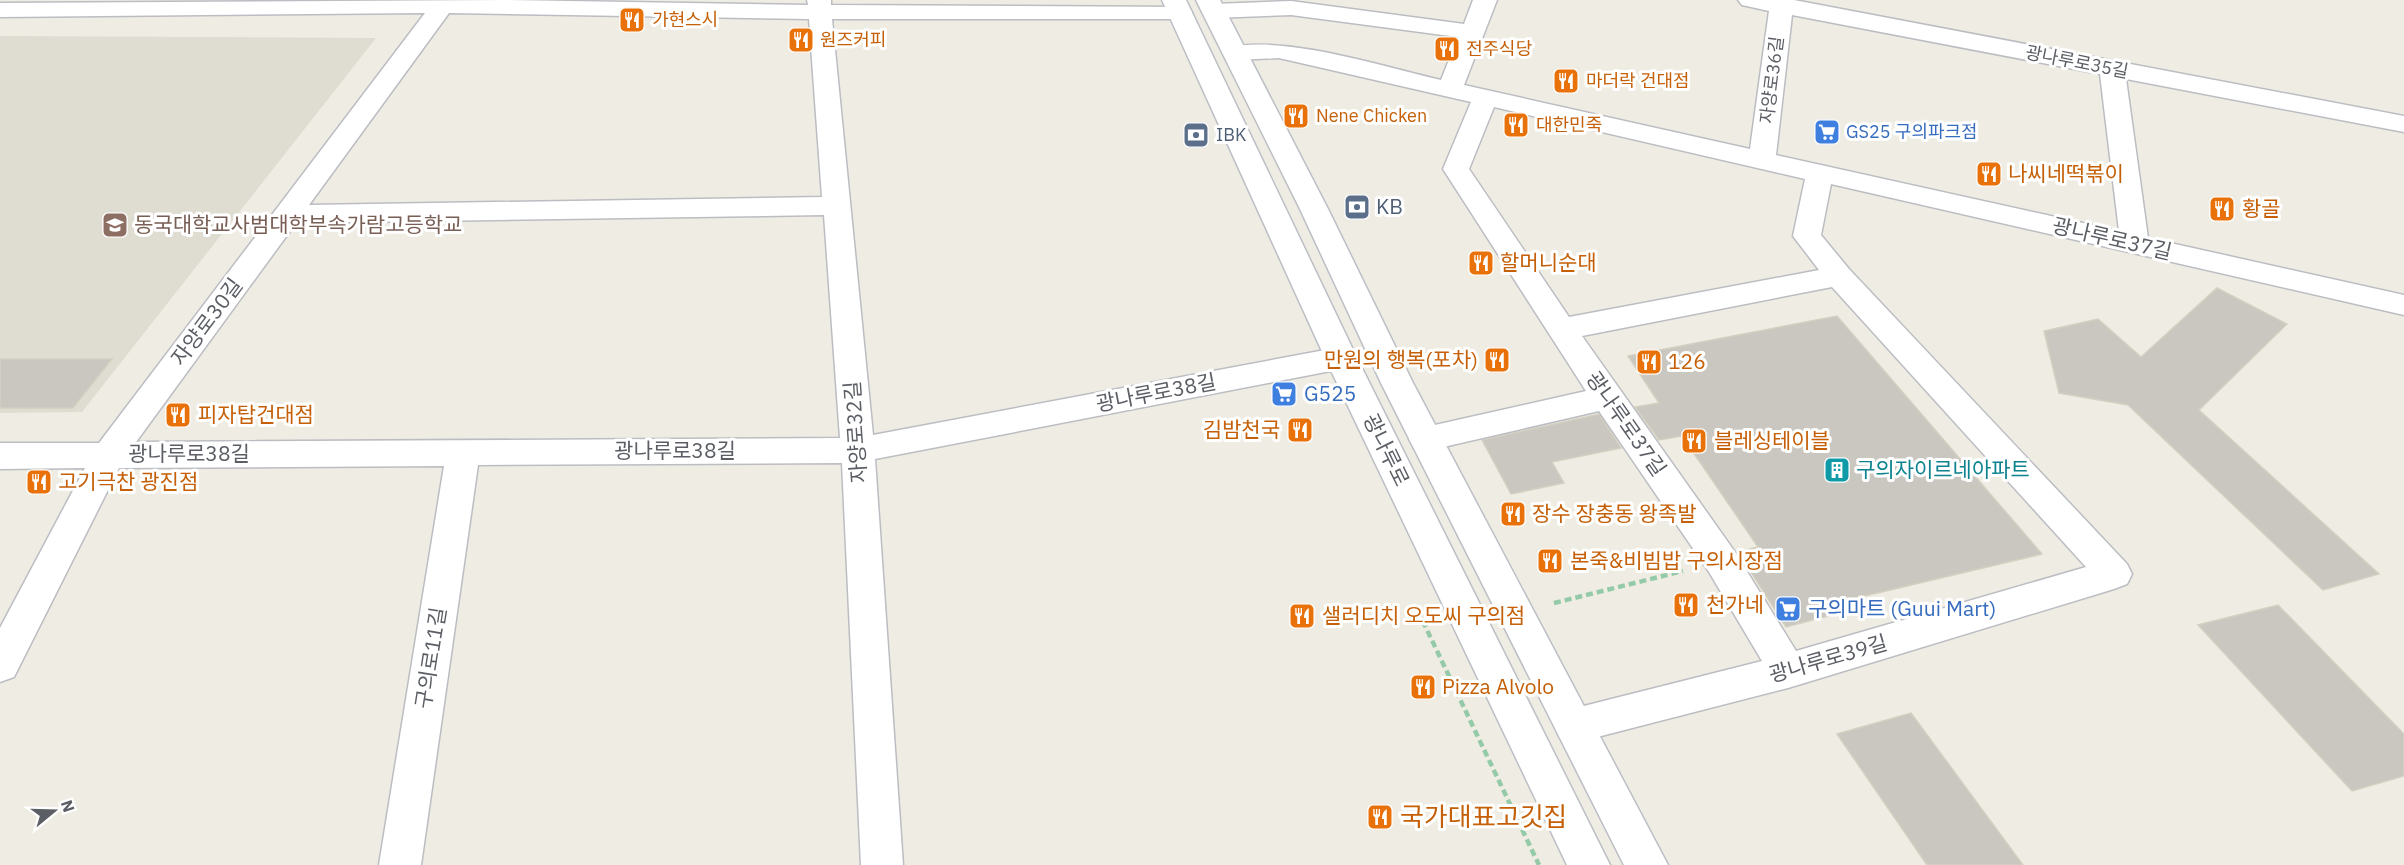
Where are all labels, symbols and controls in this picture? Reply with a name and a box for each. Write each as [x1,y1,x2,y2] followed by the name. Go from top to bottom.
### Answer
[617,5,647,35] restaurant icon: 가현스시
[652,8,718,31] place label: 가현스시
[786,25,816,55] restaurant icon: 원즈커피
[820,28,886,51] place label: 원즈커피
[1432,34,1462,64] restaurant icon: 전주식당
[1755,35,1788,125] street label: 자양로36길
[1466,37,1532,60] place label: 전주식당
[2024,40,2131,83] street label: 광나루로35길
[1551,66,1581,96] restaurant icon: 마더락 건대점
[1586,69,1690,92] place label: 마더락 건대점
[1281,101,1311,131] restaurant icon: Nene Chicken
[1316,104,1427,127] place label: Nene Chicken
[1501,110,1531,140] restaurant icon: 대한민죽
[1536,113,1602,136] place label: 대한민죽
[1812,117,1842,147] supermarket icon: GS25 구의파크점
[1181,120,1211,150] bank icon: IBK
[1846,120,1978,143] place label: GS25 구의파크점
[1216,123,1247,146] place label: IBK
[1974,159,2004,189] restaurant icon: 나씨네떡볶이
[2008,159,2124,187] place label: 나씨네떡볶이
[1342,192,1372,222] bank icon: KB
[1376,192,1403,220] place label: KB
[2207,194,2237,224] restaurant icon: 황골
[2242,194,2281,222] place label: 황골
[100,210,130,240] school or university icon: 동국대학교사범대학부속가람고등학교
[134,210,462,238] place label: 동국대학교사범대학부속가람고등학교
[2050,211,2175,265] street label: 광나루로37길
[1466,248,1496,278] restaurant icon: 할머니순대
[1500,248,1597,276] place label: 할머니순대
[164,272,248,371] street label: 자양로30길
[1324,345,1478,373] place label: 만원의 행복(포차)
[1482,345,1512,375] restaurant icon: 만원의 행복(포차)
[1634,347,1664,377] restaurant icon: 126
[1668,347,1706,375] place label: 126
[1580,366,1673,481] street label: 광나루로37길
[1093,367,1218,417] street label: 광나루로38길
[1269,379,1299,409] supermarket icon: G525
[1304,379,1356,407] place label: G525
[837,380,873,484] street label: 자양로32길
[163,400,193,430] restaurant icon: 피자탑건대점
[198,400,314,428] place label: 피자탑건대점
[1357,409,1416,490] street label: 광나루로
[1203,415,1280,443] place label: 김밤천국
[1285,415,1315,445] restaurant icon: 김밤천국
[1679,426,1709,456] restaurant icon: 블레싱테이블
[1714,426,1830,454] place label: 블레싱테이블
[614,436,736,464] street label: 광나루로38길
[128,439,250,467] street label: 광나루로38길
[1822,455,1852,485] building icon: 구의자이르네아파트
[1856,455,2030,483] place label: 구의자이르네아파트
[24,467,54,497] restaurant icon: 고기극찬 광진점
[58,467,198,495] place label: 고기극찬 광진점
[1498,499,1528,529] restaurant icon: 장수 장충동 왕족발
[1532,499,1696,527] place label: 장수 장충동 왕족발
[1535,546,1565,576] restaurant icon: 본죽&비빔밥 구의시장점
[1570,546,1783,574] place label: 본죽&비빔밥 구의시장점
[1671,590,1701,620] restaurant icon: 천가네
[1706,590,1764,618] place label: 천가네
[1773,594,1803,624] supermarket icon: 구의마트 (Guui Mart)
[1808,594,1996,622] place label: 구의마트 (Guui Mart)
[1287,601,1317,631] restaurant icon: 샐러디치 오도씨 구의점
[1322,601,1525,629] place label: 샐러디치 오도씨 구의점
[408,605,452,711] street label: 구의로11길
[1765,628,1890,688] street label: 광나루로39길
[1408,672,1438,702] restaurant icon: Pizza Alvolo
[1442,672,1554,700] place label: Pizza Alvolo
[24,781,84,841] north arrow
[57,797,80,815] text: N
[1400,799,1567,833] place label: 국가대표고깃집
[1365,802,1395,832] restaurant icon: 국가대표고깃집

